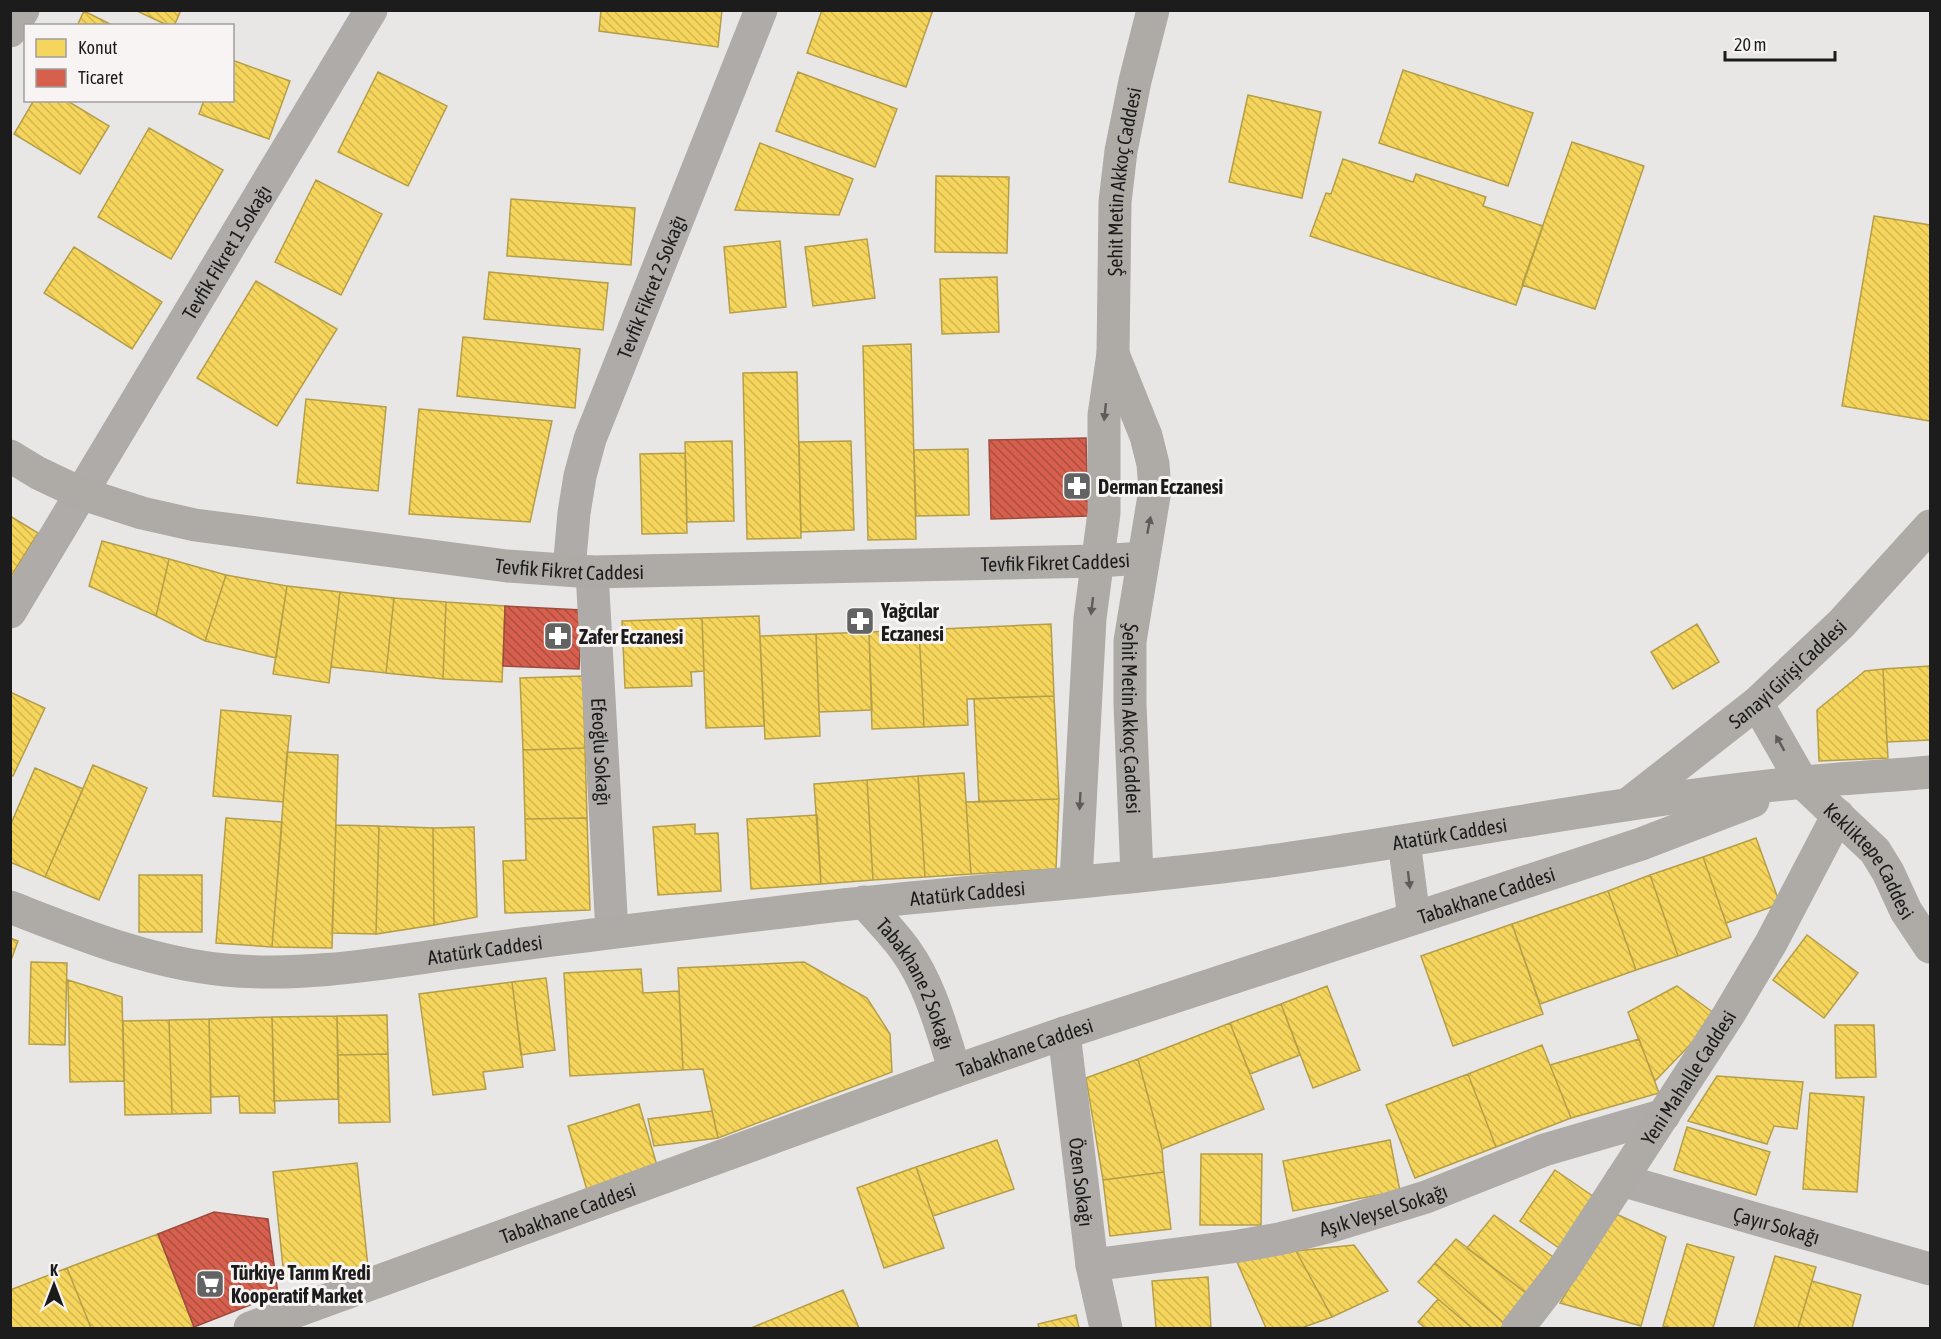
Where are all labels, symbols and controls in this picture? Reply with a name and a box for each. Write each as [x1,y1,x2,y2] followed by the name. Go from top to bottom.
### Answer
[24,24,234,102] legend
[1725,24,1834,62] scale bar
[1734,34,1766,55] text: 20 m
[78,37,118,58] text: Konut
[78,67,123,88] text: Ticaret
[1103,85,1145,276] street label: Şehit Metin Akkoç Caddesi
[177,180,275,323] street label: Tevfik Fikret 1 Sokağı
[612,211,690,362] street label: Tevfik Fikret 2 Sokağı
[1100,403,1110,422] one-way arrow
[1061,470,1093,502] pharmacy icon: Derman Eczanesi
[1098,475,1223,498] place label: Derman Eczanesi
[1145,516,1154,535] one-way arrow
[980,547,1131,575] street label: Tevfik Fikret Caddesi
[493,553,644,584] street label: Tevfik Fikret Caddesi
[1087,597,1096,616] one-way arrow
[880,599,944,645] place label: Yağcılar Eczanesi
[844,605,876,637] pharmacy icon: Yağcılar Eczanesi
[1724,614,1850,732] street label: Sanayi Girişi Caddesi
[542,620,574,652] pharmacy icon: Zafer Eczanesi
[1119,622,1146,814] street label: Şehit Metin Akkoç Caddesi
[579,625,683,648] place label: Zafer Eczanesi
[588,697,616,806] street label: Efeoğlu Sokağı
[1775,734,1785,751] one-way arrow
[1075,791,1084,810] one-way arrow
[1820,798,1919,923] street label: Kekliktepe Caddesi
[1391,812,1509,854] street label: Atatürk Caddesi
[1415,862,1558,928] street label: Tabakhane Caddesi
[1404,870,1414,889] one-way arrow
[909,876,1026,909] street label: Atatürk Caddesi
[872,913,959,1052] street label: Tabakhane 2 Sokağı
[426,930,544,968] street label: Atatürk Caddesi
[1636,1006,1740,1149] street label: Yeni Mahalle Caddesi
[953,1013,1096,1081] street label: Tabakhane Caddesi
[1065,1136,1099,1228] street label: Özen Sokağı
[496,1177,639,1248] street label: Tabakhane Caddesi
[1317,1178,1450,1240] street label: Aşık Veysel Sokağı
[1731,1201,1823,1248] street label: Çayır Sokağı
[24,1255,84,1315] north arrow
[50,1261,58,1279] text: K
[231,1261,371,1307] place label: Türkiye Tarım Kredi Kooperatif Market
[194,1268,226,1300] supermarket icon: Türkiye Tarım Kredi Kooperatif Market

